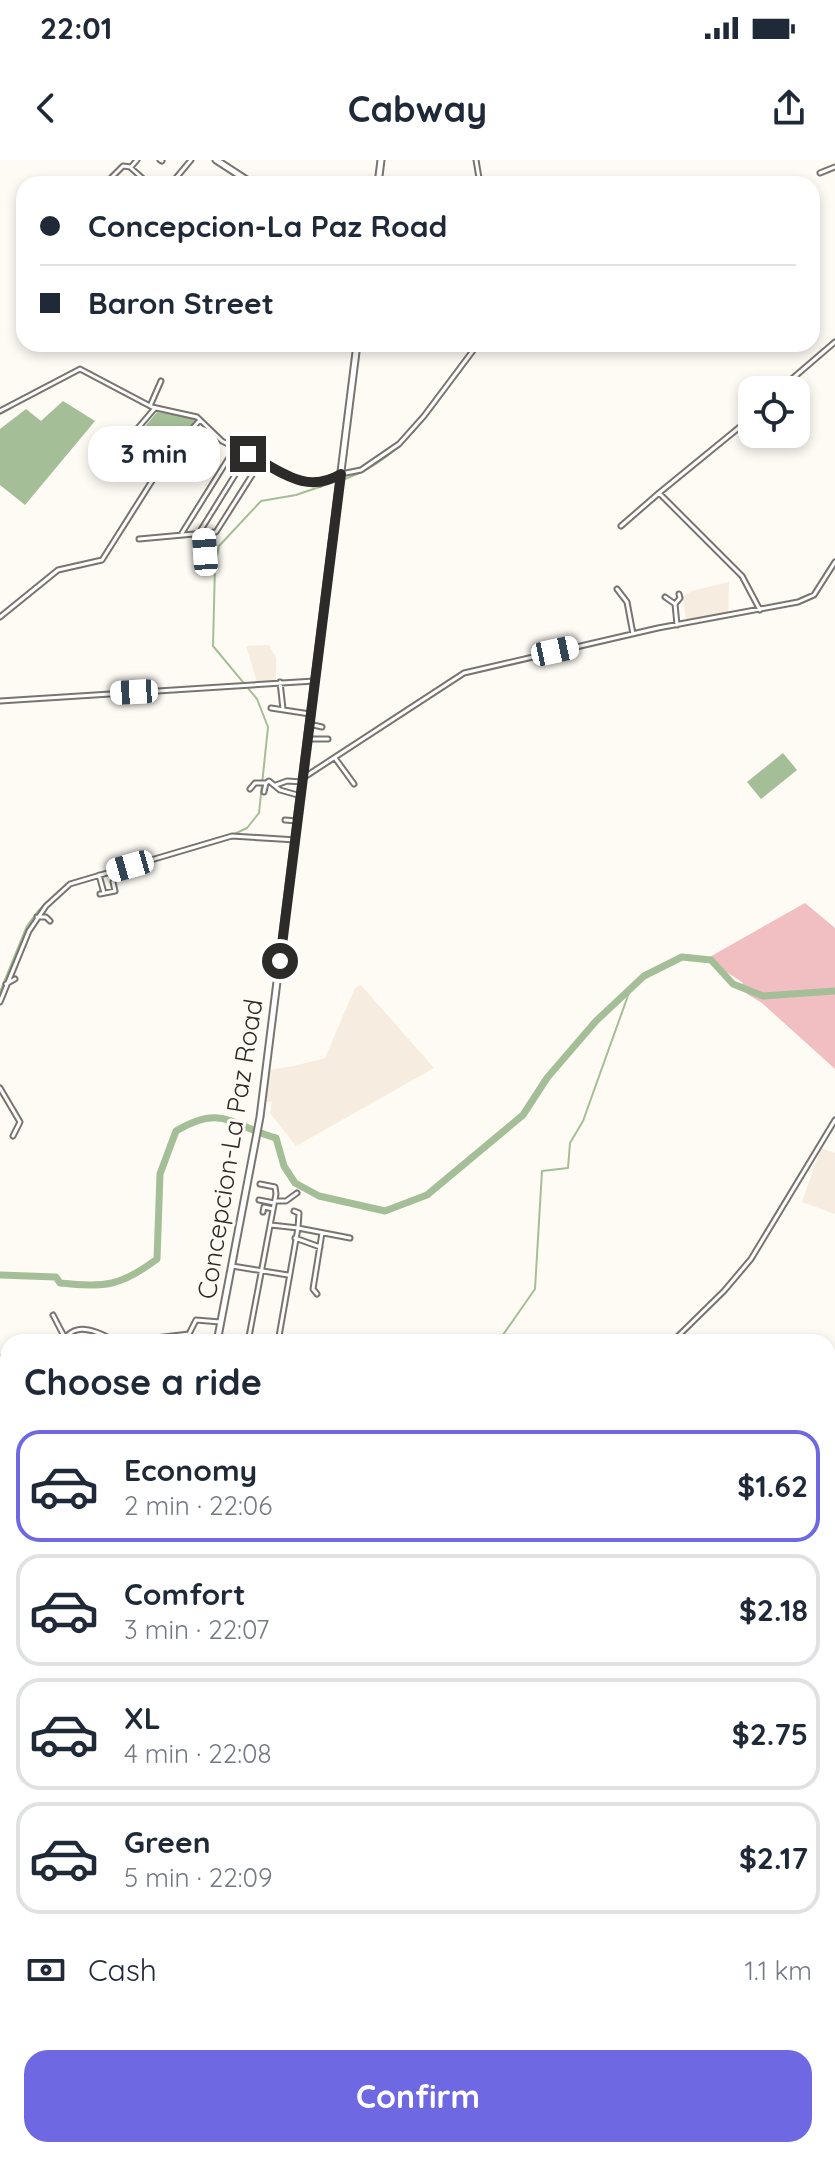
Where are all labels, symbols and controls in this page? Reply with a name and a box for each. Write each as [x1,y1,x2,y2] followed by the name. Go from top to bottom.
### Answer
[40,9,112,47] text: 22:01
[24,86,68,130] icon: back
[348,86,487,131] text: Cabway
[767,86,811,130] icon: share
[88,207,447,245] text: Concepcion-La Paz Road
[88,284,274,322] text: Baron Street
[738,376,810,448] map controls
[738,376,810,448] button: locate
[88,426,220,482] callout: 3 min
[230,436,266,472] route end
[121,437,187,470] text: 3 min
[191,527,219,577] car
[529,634,581,668] car
[109,679,159,705] car
[104,848,156,884] car
[262,943,298,979] route start
[189,997,270,1301] street label: Concepcion-La Paz Road
[24,1359,262,1404] text: Choose a ride
[28,1450,100,1522] icon: car
[124,1451,257,1489] text: Economy
[737,1467,808,1505] text: $1.62
[124,1489,272,1522] text: 2 min · 22:06
[28,1574,100,1646] icon: car
[124,1575,245,1613] text: Comfort
[739,1591,808,1629] text: $2.18
[124,1613,269,1646] text: 3 min · 22:07
[28,1698,100,1770] icon: car
[124,1699,161,1737] text: XL
[732,1715,808,1753] text: $2.75
[124,1737,272,1770] text: 4 min · 22:08
[28,1822,100,1894] icon: car
[124,1823,211,1861] text: Green
[739,1839,808,1877] text: $2.17
[124,1861,273,1894] text: 5 min · 22:09
[24,1948,68,1992] icon: cash
[88,1951,157,1989] text: Cash
[744,1954,812,1987] text: 1.1 km
[24,2050,812,2142] button: Confirm

